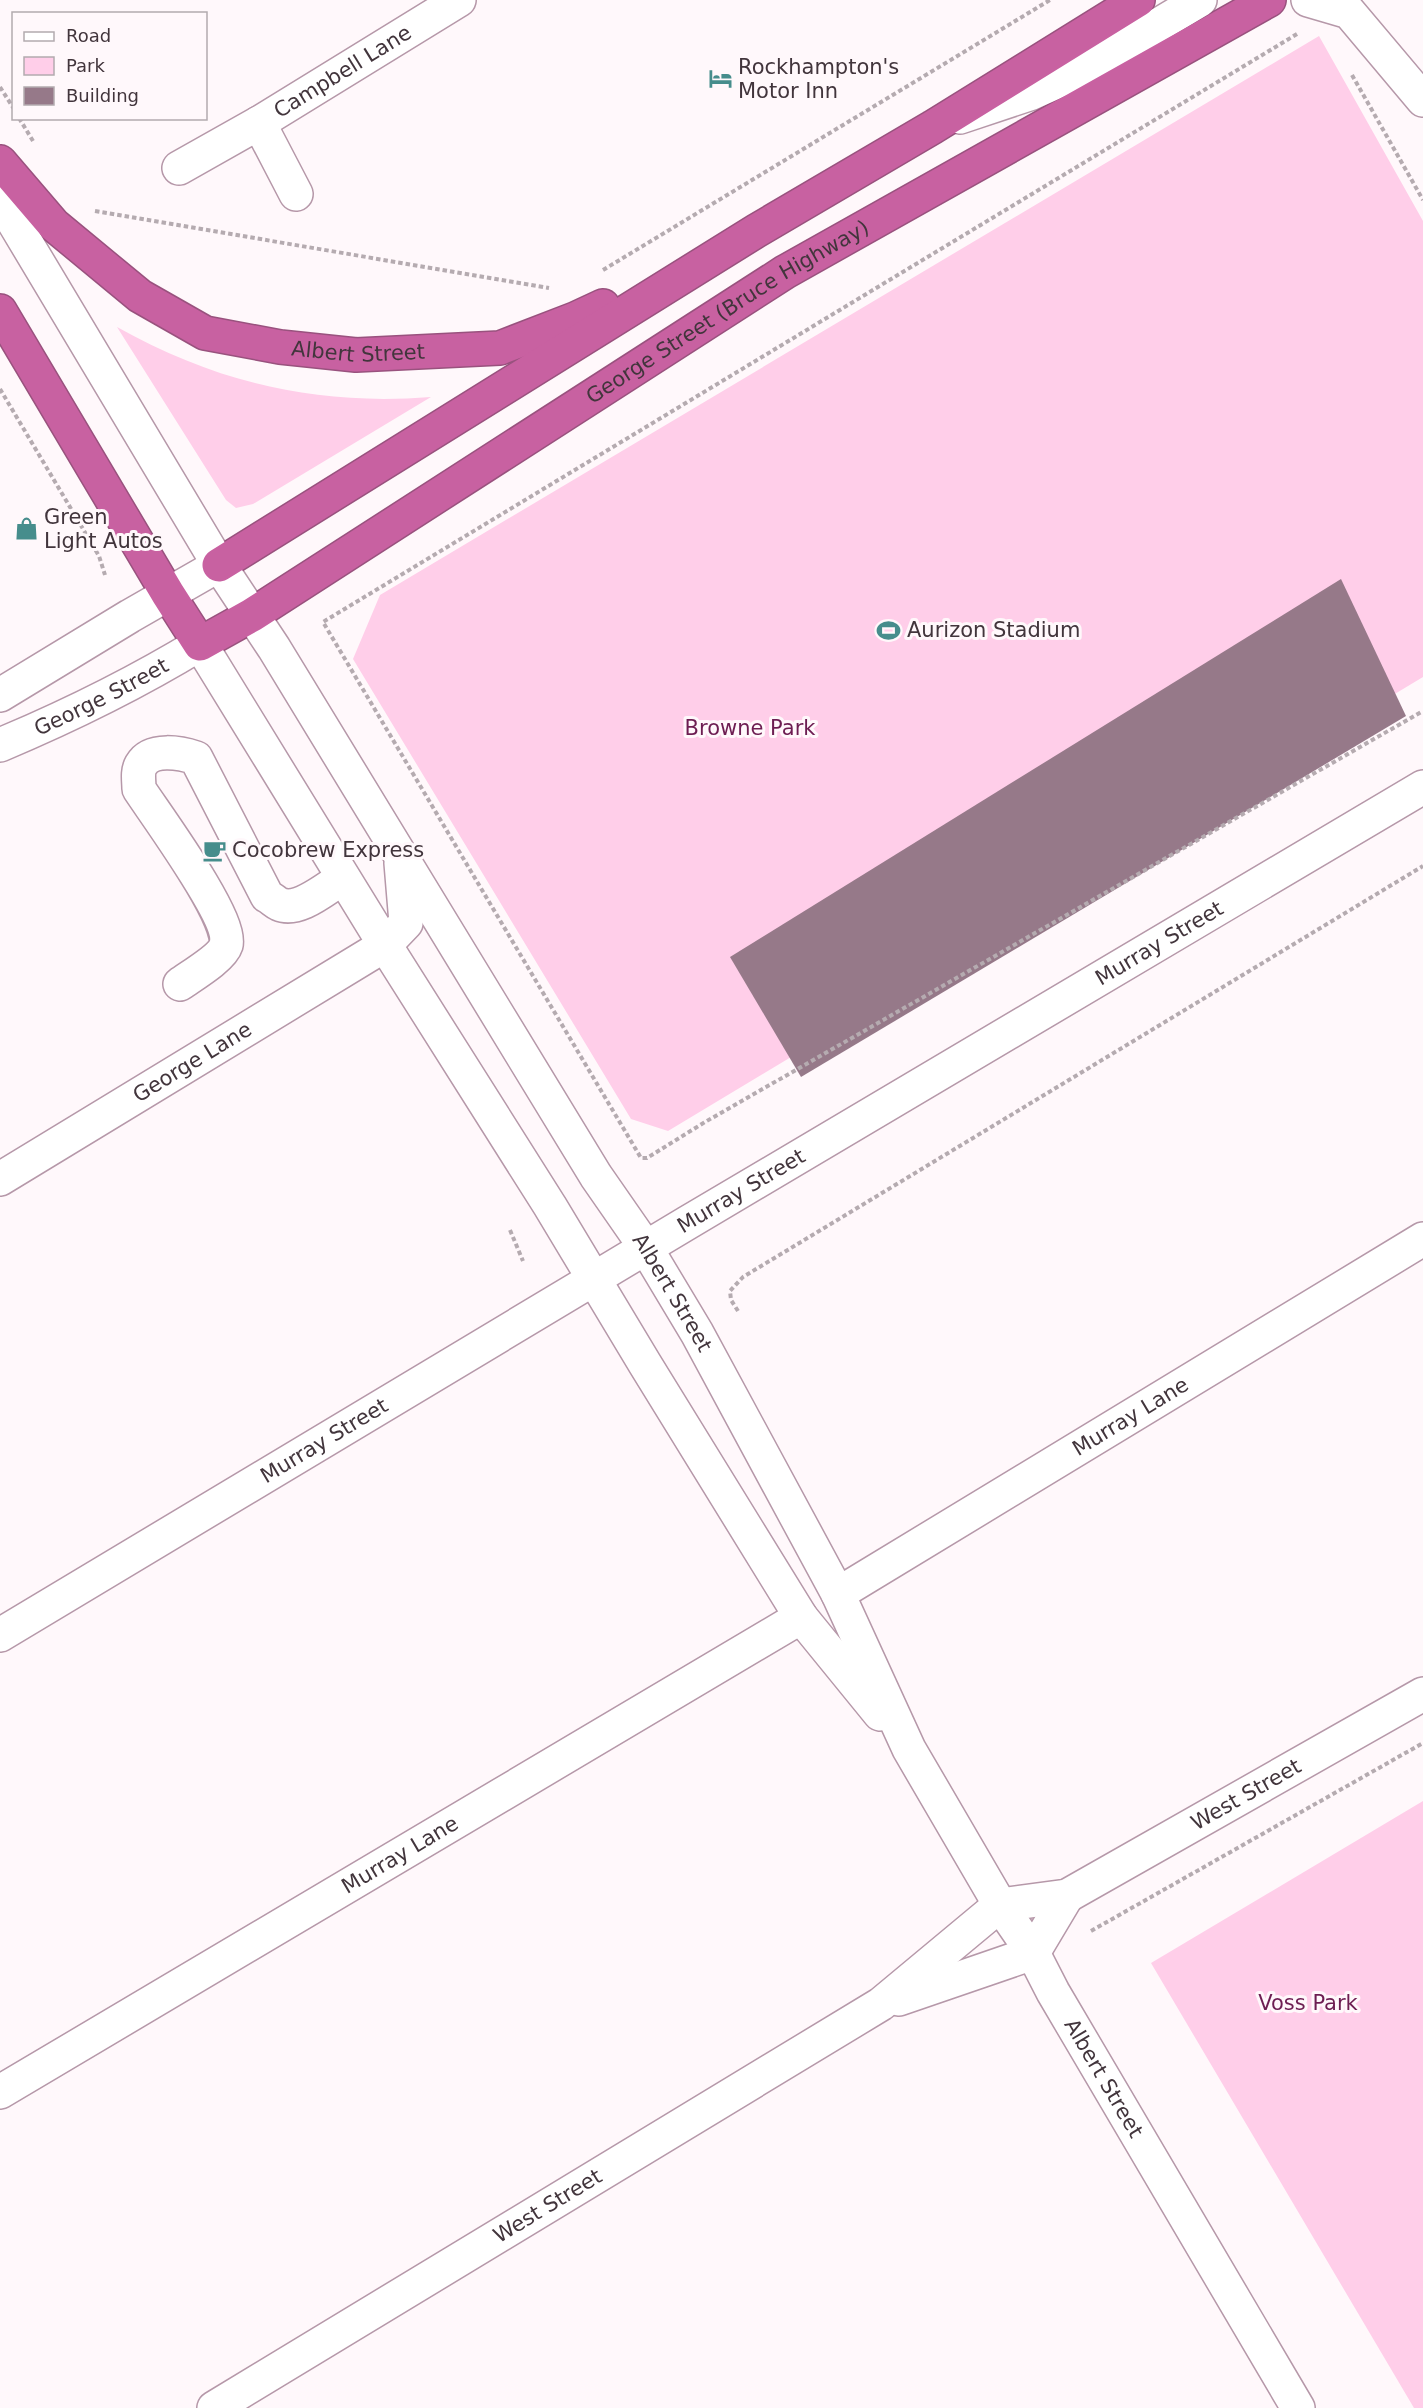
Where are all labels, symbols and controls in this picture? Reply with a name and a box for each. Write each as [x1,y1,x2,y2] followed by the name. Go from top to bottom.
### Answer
[12,12,207,120] legend
[270,20,416,123] street label: Campbell Lane
[66,25,111,46] text: Road
[66,55,105,76] text: Park
[738,55,899,103] place label: Rockhampton's Motor Inn
[707,66,733,92] hotel icon: Rockhampton's Motor Inn
[66,85,139,106] text: Building
[582,215,873,409] street label: George Street (Bruce Highway)
[290,336,425,367] street label: Albert Street
[44,505,163,553] place label: Green Light Autos
[13,516,39,542] shop icon: Green Light Autos
[876,617,902,643] sports icon: Aurizon Stadium
[907,618,1080,642] place label: Aurizon Stadium
[30,653,173,741] street label: George Street
[685,716,816,740] park label: Browne Park
[201,837,227,863] cafe icon: Cocobrew Express
[232,838,424,862] place label: Cocobrew Express
[1091,896,1227,990] street label: Murray Street
[129,1017,256,1107] street label: George Lane
[673,1144,809,1238] street label: Murray Street
[628,1229,717,1356] street label: Albert Street
[1068,1372,1193,1461] street label: Murray Lane
[256,1393,392,1488] street label: Murray Street
[1187,1754,1305,1835] street label: West Street
[337,1811,462,1899] street label: Murray Lane
[1258,1991,1359,2015] park label: Voss Park
[1059,2014,1148,2142] street label: Albert Street
[489,2164,606,2248] street label: West Street

